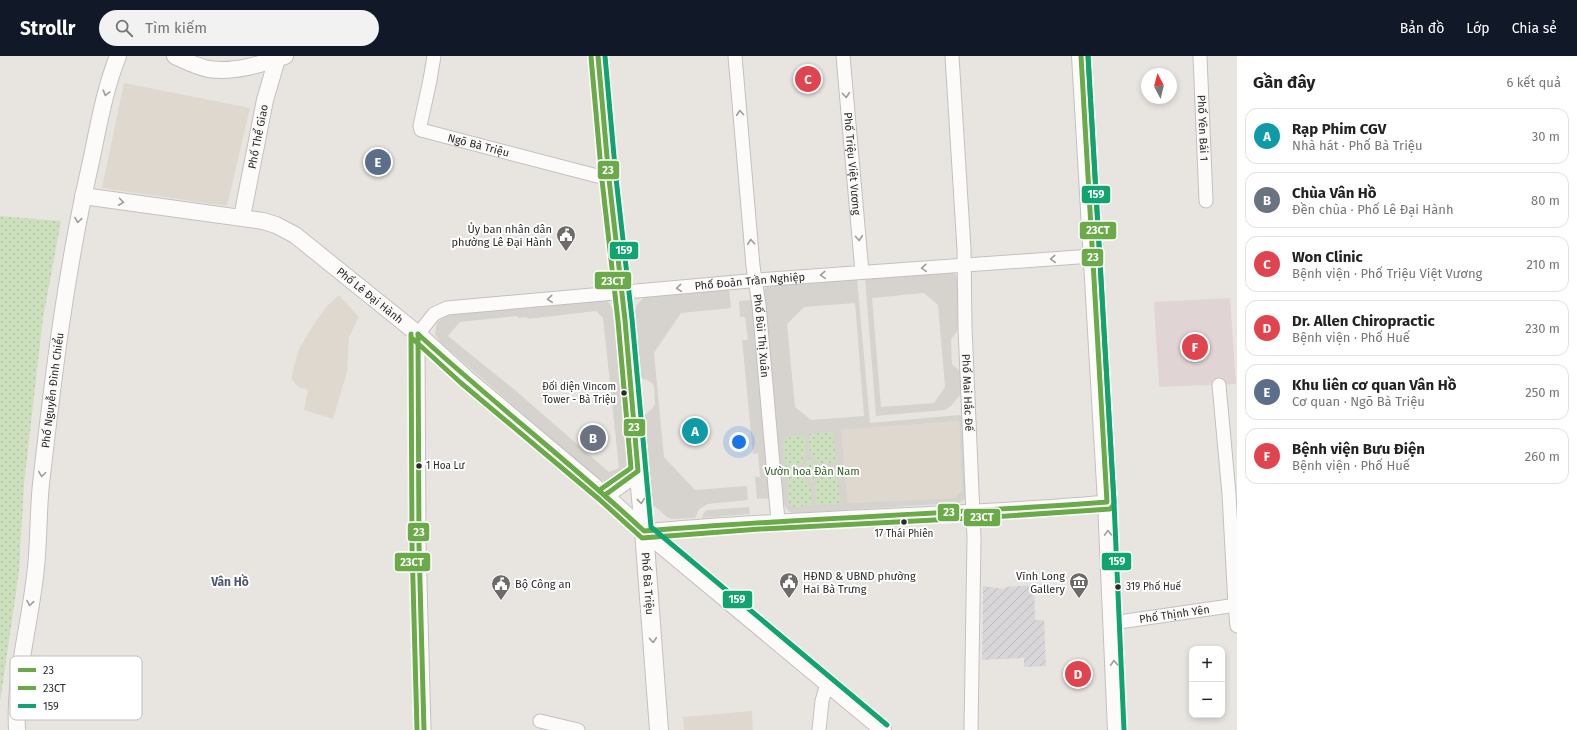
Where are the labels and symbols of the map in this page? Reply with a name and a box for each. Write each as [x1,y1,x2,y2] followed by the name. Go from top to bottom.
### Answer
[795,64,821,94] pin: C
[1141,68,1177,104] north arrow
[103,90,111,96] one-way arrow
[842,92,851,98] one-way arrow
[1195,95,1211,161] street label: Phố Yên Bái 1
[245,103,271,170] street label: Phố Thể Giao
[735,110,744,116] one-way arrow
[841,112,863,216] street label: Phố Triệu Việt Vương
[446,131,511,159] street label: Ngõ Bà Triệu
[365,147,391,177] pin: E
[597,160,620,180] line badge: 23
[602,164,614,177] text: 23
[1081,185,1111,204] line badge: 159
[1088,188,1105,201] text: 159
[118,197,125,206] one-way arrow
[74,217,83,223] one-way arrow
[1079,221,1117,240] line badge: 23CT
[451,222,552,249] place label: Ủy ban nhân dân phường Lê Đại Hành
[555,224,577,252] public building icon: Ủy ban nhân dân phường Lê Đại Hành
[1086,224,1110,237] text: 23CT
[854,235,863,241] one-way arrow
[746,239,755,245] one-way arrow
[609,241,639,260] line badge: 159
[616,244,633,257] text: 159
[1081,248,1104,267] line badge: 23
[1087,251,1099,264] text: 23
[1050,255,1057,264] one-way arrow
[921,263,927,272] one-way arrow
[334,265,406,326] street label: Phố Lê Đại Hành
[694,270,806,292] street label: Phố Đoàn Trần Nghiệp
[594,271,632,290] line badge: 23CT
[820,271,826,280] one-way arrow
[601,275,625,288] text: 23CT
[676,283,682,292] one-way arrow
[751,293,772,378] street label: Phố Bùi Thị Xuân
[547,294,553,303] one-way arrow
[39,332,66,449] street label: Phố Nguyễn Đình Chiểu
[1182,332,1208,362] pin: F
[960,354,976,432] street label: Phố Mai Hắc Đế
[542,380,616,406] place label: Đối diện Vincom Tower - Bà Triệu
[619,388,629,398] marker: Đối diện Vincom Tower - Bà Triệu
[682,416,708,446] pin: A
[623,418,646,437] line badge: 23
[628,421,640,434] text: 23
[580,423,606,453] pin: B
[729,432,749,452] your location
[426,460,465,472] place label: 1 Hoa Lư
[414,461,424,471] marker: 1 Hoa Lư
[764,465,860,478] park label: Vườn hoa Đàn Nam
[38,470,47,477] one-way arrow
[637,498,646,504] one-way arrow
[937,503,960,522] line badge: 23
[943,506,955,519] text: 23
[963,508,1001,527] line badge: 23CT
[970,511,994,524] text: 23CT
[899,517,909,527] marker: 17 Thái Phiên
[407,522,430,542] line badge: 23
[413,526,425,539] text: 23
[875,528,933,540] place label: 17 Thái Phiên
[1104,530,1113,536] one-way arrow
[394,552,431,572] line badge: 23CT
[639,552,657,615] street label: Phố Bà Triệu
[1101,552,1132,571] line badge: 159
[1109,555,1126,568] text: 159
[400,556,424,569] text: 23CT
[803,570,916,596] place label: HĐND & UBND phường Hai Bà Trưng
[1016,570,1066,596] place label: Vĩnh Long Gallery
[778,571,800,599] public building icon: HĐND & UBND phường Hai Bà Trưng
[1068,571,1090,599] museum icon: Vĩnh Long Gallery
[210,573,249,589] district label: Vân Hồ
[490,573,512,601] public building icon: Bộ Công an
[515,578,571,591] place label: Bộ Công an
[1126,580,1182,593] place label: 319 Phố Huế
[1113,582,1123,592] marker: 319 Phố Huế
[722,590,753,609] line badge: 159
[729,593,746,606] text: 159
[27,600,35,606] one-way arrow
[1138,603,1210,626] street label: Phố Thịnh Yên
[648,637,657,643] one-way arrow
[10,656,142,720] legend
[1065,659,1091,689] pin: D
[1109,660,1118,666] one-way arrow
[43,664,54,677] text: 23
[43,682,66,695] text: 23CT
[43,700,59,713] text: 159

